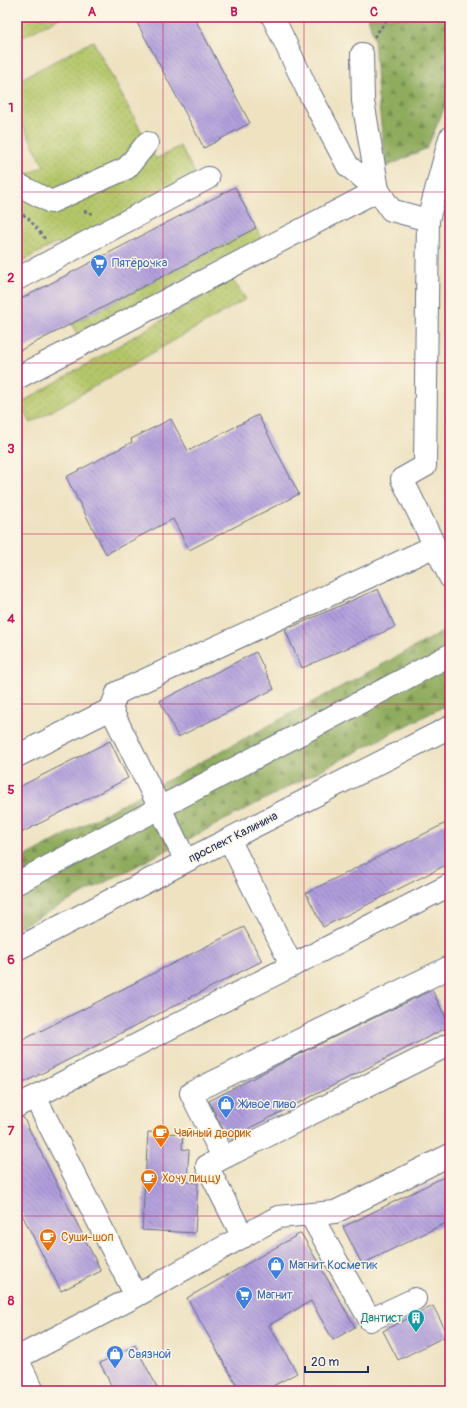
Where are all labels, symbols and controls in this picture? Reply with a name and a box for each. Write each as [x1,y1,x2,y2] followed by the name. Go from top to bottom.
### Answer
[88,4,97,20] text: A
[230,4,238,20] text: B
[370,4,378,20] text: C
[8,100,14,116] text: 1
[89,253,109,278] supermarket icon: Пятёрочка
[112,256,168,271] place label: Пятёрочка
[7,270,15,286] text: 2
[7,441,15,457] text: 3
[7,611,15,627] text: 4
[7,782,15,798] text: 5
[186,808,281,866] street label: проспект Калинина
[7,952,15,968] text: 6
[216,1094,236,1119] shop icon: Живое пиво
[237,1097,297,1112] place label: Живое пиво
[8,1123,15,1139] text: 7
[151,1123,171,1148] cafe icon: Чайный дворик
[174,1126,251,1141] place label: Чайный дворик
[139,1168,159,1193] cafe icon: Хочу пиццу
[162,1171,220,1186] place label: Хочу пиццу
[38,1227,58,1252] cafe icon: Суши-шоп
[61,1230,114,1245] place label: Суши-шоп
[266,1255,286,1280] shop icon: Магнит Косметик
[289,1258,378,1273] place label: Магнит Косметик
[234,1285,254,1310] supermarket icon: Магнит
[257,1288,293,1303] place label: Магнит
[8,1293,15,1309] text: 8
[406,1308,426,1333] building icon: Дантист
[360,1311,403,1326] place label: Дантист
[105,1344,125,1369] shop icon: Связной
[128,1347,171,1362] place label: Связной
[305,1348,368,1374] scale bar
[311,1355,340,1370] text: 20 m

